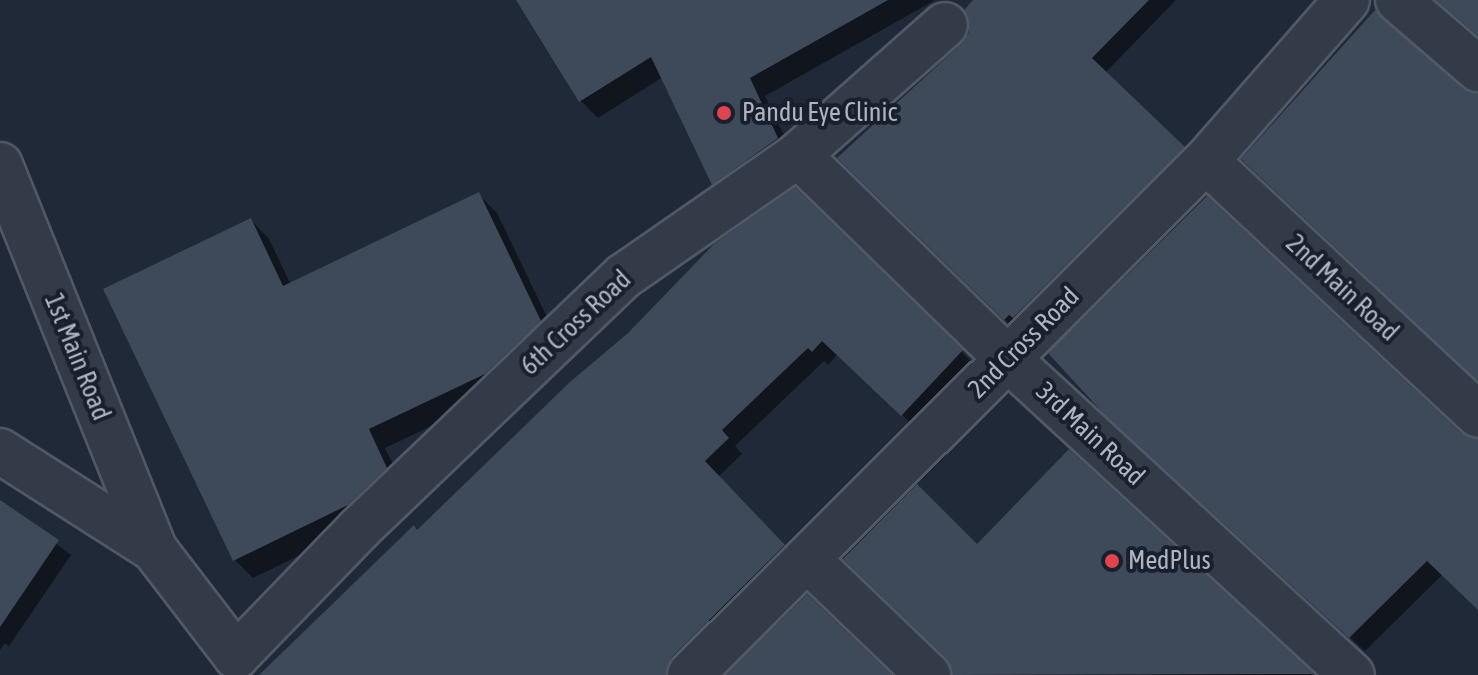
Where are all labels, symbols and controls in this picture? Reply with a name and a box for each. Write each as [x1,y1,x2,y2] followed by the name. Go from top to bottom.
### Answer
[742,97,897,129] place label: Pandu Eye Clinic
[713,102,735,124] marker: Pandu Eye Clinic
[1279,228,1405,348] street label: 2nd Main Road
[515,264,637,382] street label: 6th Cross Road
[962,281,1086,405] street label: 2nd Cross Road
[37,289,117,425] street label: 1st Main Road
[1029,376,1151,492] street label: 3rd Main Road
[1128,545,1211,577] place label: MedPlus
[1103,552,1121,570] marker: MedPlus

